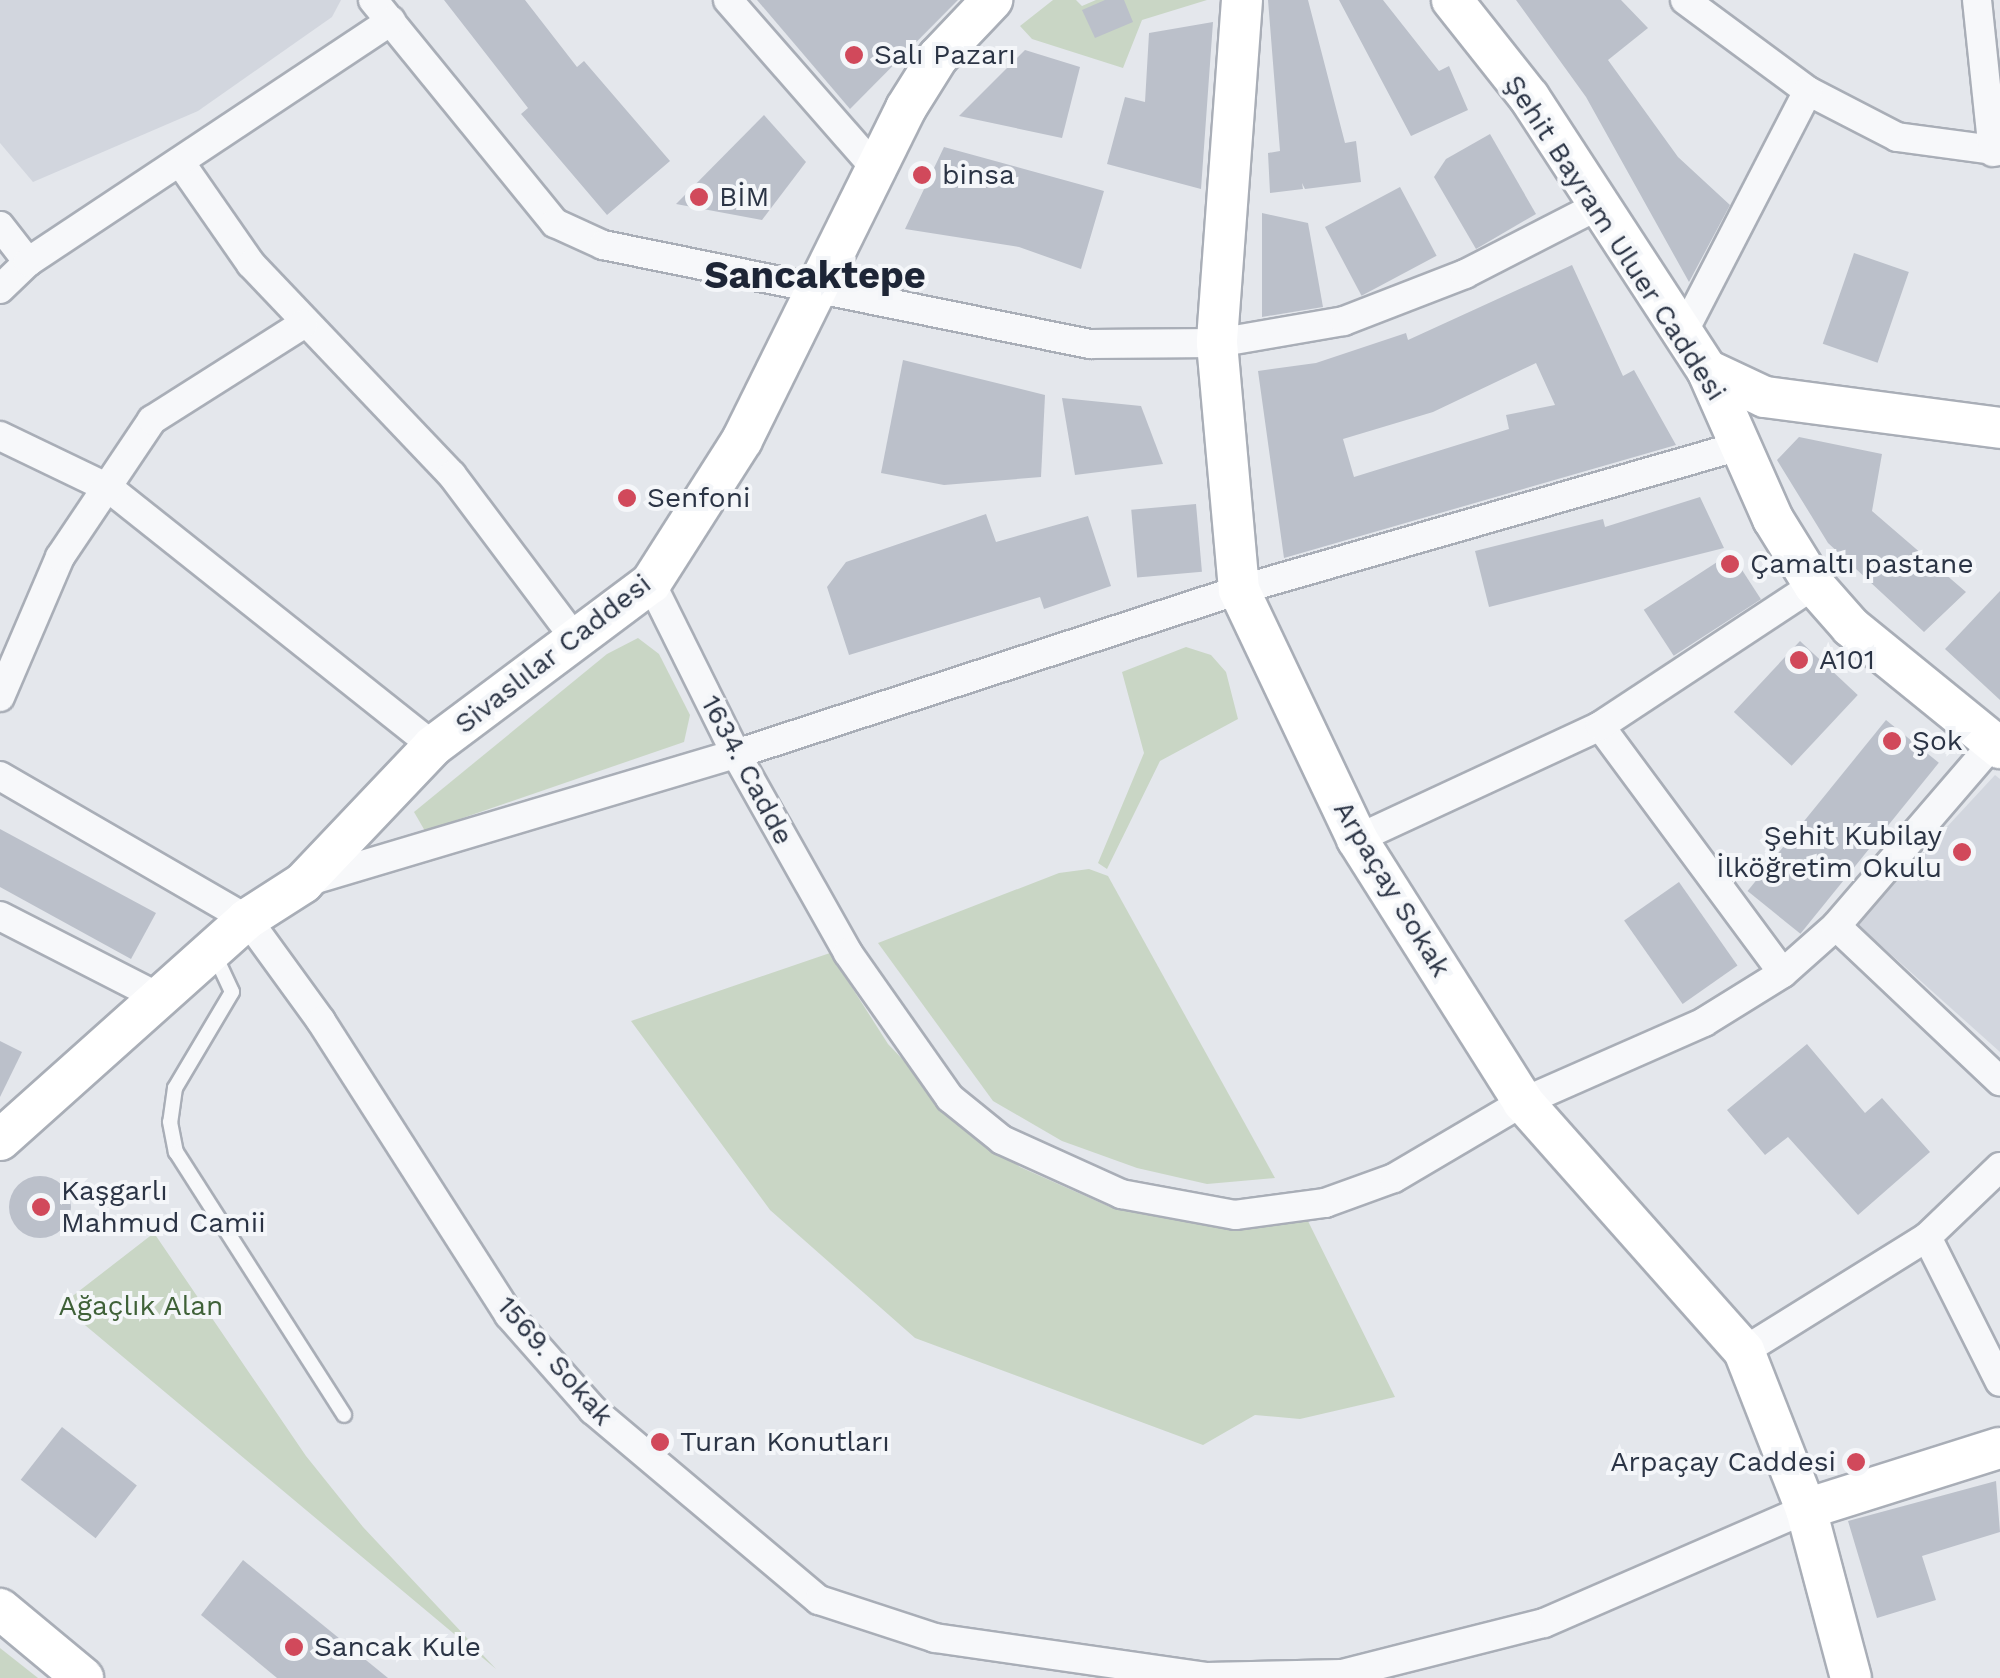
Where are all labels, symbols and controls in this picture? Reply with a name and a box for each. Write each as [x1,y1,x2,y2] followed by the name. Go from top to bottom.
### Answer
[874,38,1016,72] place label: Salı Pazarı
[843,44,865,66] marker: Salı Pazarı
[1497,69,1733,407] street label: Şehit Bayram Uluer Caddesi
[942,158,1015,192] place label: binsa
[911,164,933,186] marker: binsa
[719,180,769,214] place label: BİM
[688,186,710,208] marker: BİM
[704,253,926,299] district label: Sancaktepe
[647,481,750,515] place label: Senfoni
[616,487,638,509] marker: Senfoni
[1750,547,1974,581] place label: Çamaltı pastane
[1719,553,1741,575] marker: Çamaltı pastane
[448,567,658,741] street label: Sivaslılar Caddesi
[1819,643,1875,677] place label: A101
[1788,649,1810,671] marker: A101
[694,690,800,850] street label: 1634. Cadde
[1912,724,1963,758] place label: Şok
[1881,730,1903,752] marker: Şok
[1326,795,1458,983] street label: Arpaçay Sokak
[1716,819,1942,885] place label: Şehit Kubilay İlköğretim Okulu
[1951,841,1973,863] marker: Şehit Kubilay İlköğretim Okulu
[61,1174,266,1240] place label: Kaşgarlı Mahmud Camii
[30,1196,52,1218] marker: Kaşgarlı Mahmud Camii
[58,1289,224,1323] park label: Ağaçlık Alan
[490,1290,620,1432] street label: 1569. Sokak
[680,1425,890,1459] place label: Turan Konutları
[649,1431,671,1453] marker: Turan Konutları
[1609,1445,1836,1479] place label: Arpaçay Caddesi
[1845,1451,1867,1473] marker: Arpaçay Caddesi
[314,1630,481,1664] place label: Sancak Kule
[283,1636,305,1658] marker: Sancak Kule

